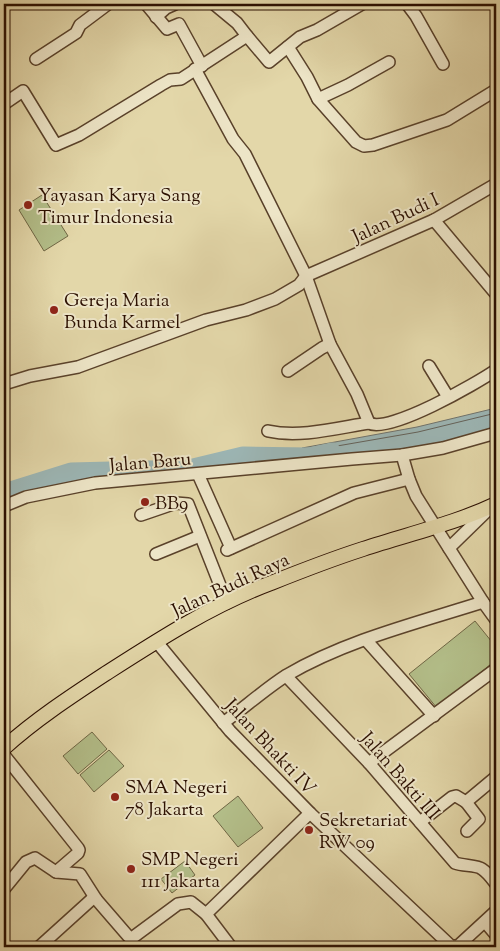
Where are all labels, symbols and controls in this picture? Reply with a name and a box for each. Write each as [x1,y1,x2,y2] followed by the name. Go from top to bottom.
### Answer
[38,183,201,232] place label: Yayasan Karya Sang Timur Indonesia
[347,187,444,252] street label: Jalan Budi I
[22,199,34,211] marker: Yayasan Karya Sang Timur Indonesia
[64,288,180,337] place label: Gereja Maria Bunda Karmel
[48,304,60,316] marker: Gereja Maria Bunda Karmel
[107,446,192,481] street label: Jalan Baru
[155,491,188,518] place label: BB9
[139,496,151,508] marker: BB9
[167,547,295,626] street label: Jalan Budi Raya
[217,693,321,802] street label: Jalan Bhakti IV
[352,726,445,827] street label: Jalan Bakti III
[125,775,227,824] place label: SMA Negeri 78 Jakarta
[109,791,121,803] marker: SMA Negeri 78 Jakarta
[319,808,408,857] place label: Sekretariat RW 09
[303,824,315,836] marker: Sekretariat RW 09
[141,847,239,896] place label: SMP Negeri 111 Jakarta
[125,863,137,875] marker: SMP Negeri 111 Jakarta

